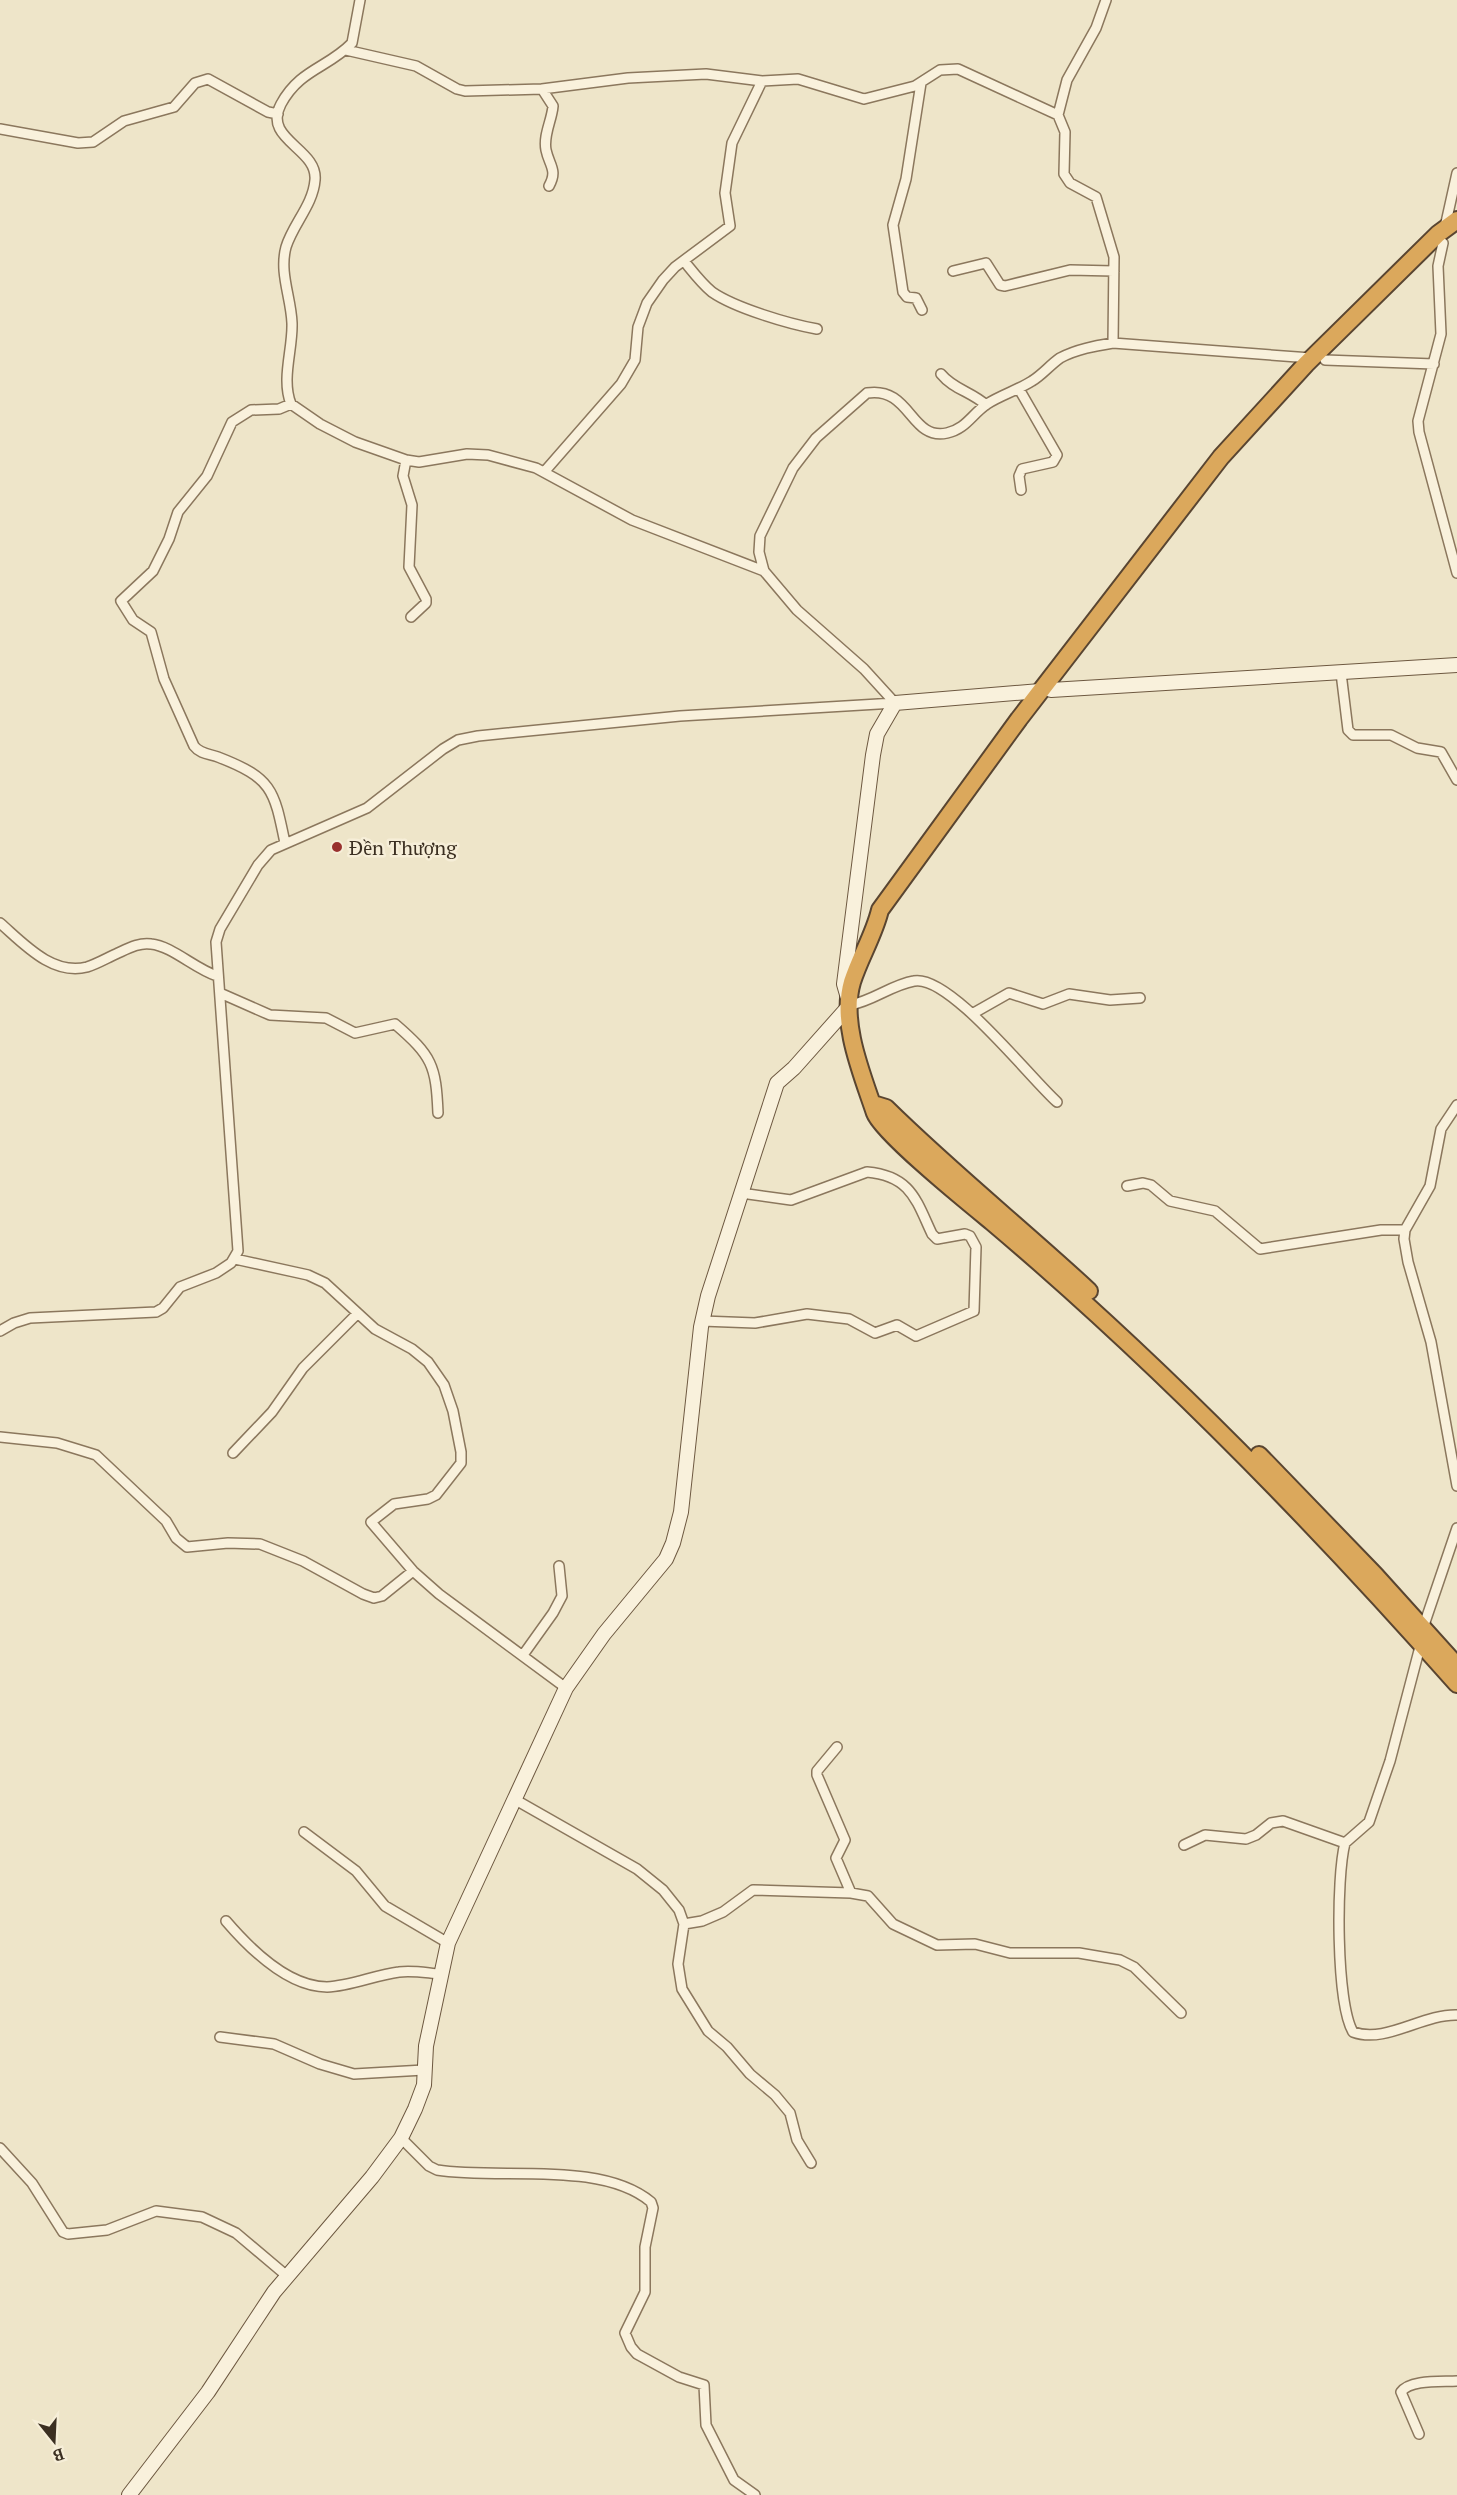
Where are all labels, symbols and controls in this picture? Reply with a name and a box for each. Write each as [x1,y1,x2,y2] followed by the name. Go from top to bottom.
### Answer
[349,834,457,861] place label: Đền Thượng
[330,840,344,854] marker: Đền Thượng
[24,2411,84,2471] north arrow
[50,2443,67,2467] text: B

